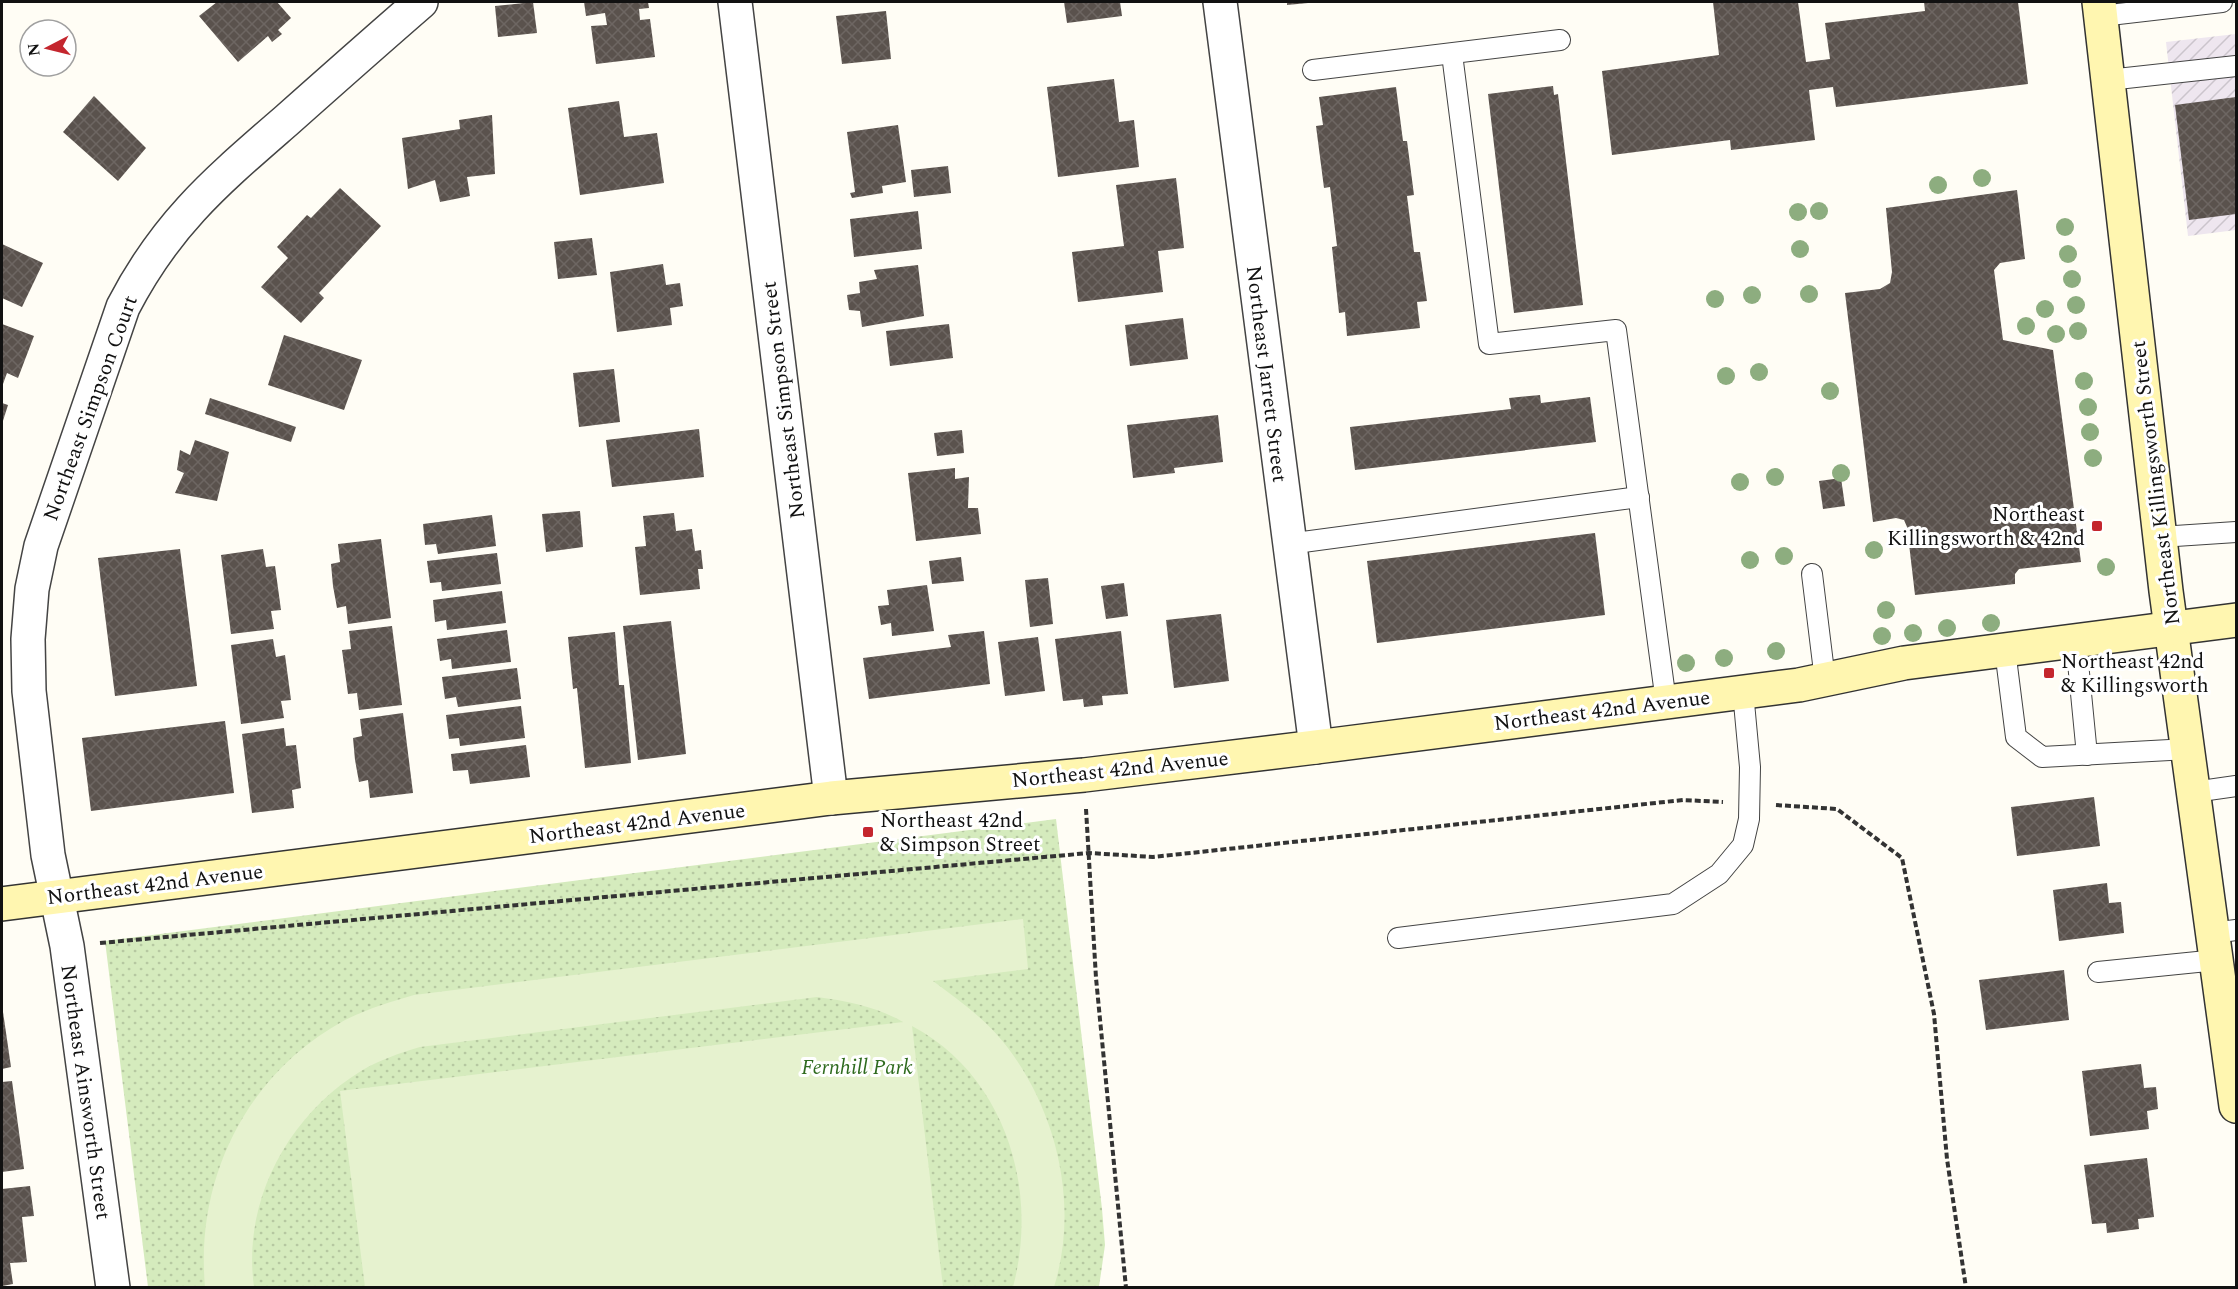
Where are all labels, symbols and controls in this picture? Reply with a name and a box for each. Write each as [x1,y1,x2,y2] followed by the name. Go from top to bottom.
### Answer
[18,18,78,78] north arrow
[21,42,47,58] text: N
[1237,264,1295,484] street label: Northeast Jarrett Street
[754,279,814,520] street label: Northeast Simpson Street
[35,291,147,526] street label: Northeast Simpson Court
[2123,339,2189,627] street label: Northeast Killingsworth Street
[1887,499,2085,555] place label: Northeast Killingsworth & 42nd
[2090,519,2104,533] marker: Northeast Killingsworth & 42nd
[2061,646,2209,702] place label: Northeast 42nd & Killingsworth
[2042,666,2056,680] marker: Northeast 42nd & Killingsworth
[1492,682,1712,740] street label: Northeast 42nd Avenue
[1010,743,1230,797] street label: Northeast 42nd Avenue
[527,795,747,853] street label: Northeast 42nd Avenue
[880,805,1041,861] place label: Northeast 42nd & Simpson Street
[861,825,875,839] marker: Northeast 42nd & Simpson Street
[45,856,265,914] street label: Northeast 42nd Avenue
[51,963,119,1222] street label: Northeast Ainsworth Street
[801,1052,913,1084] park label: Fernhill Park

